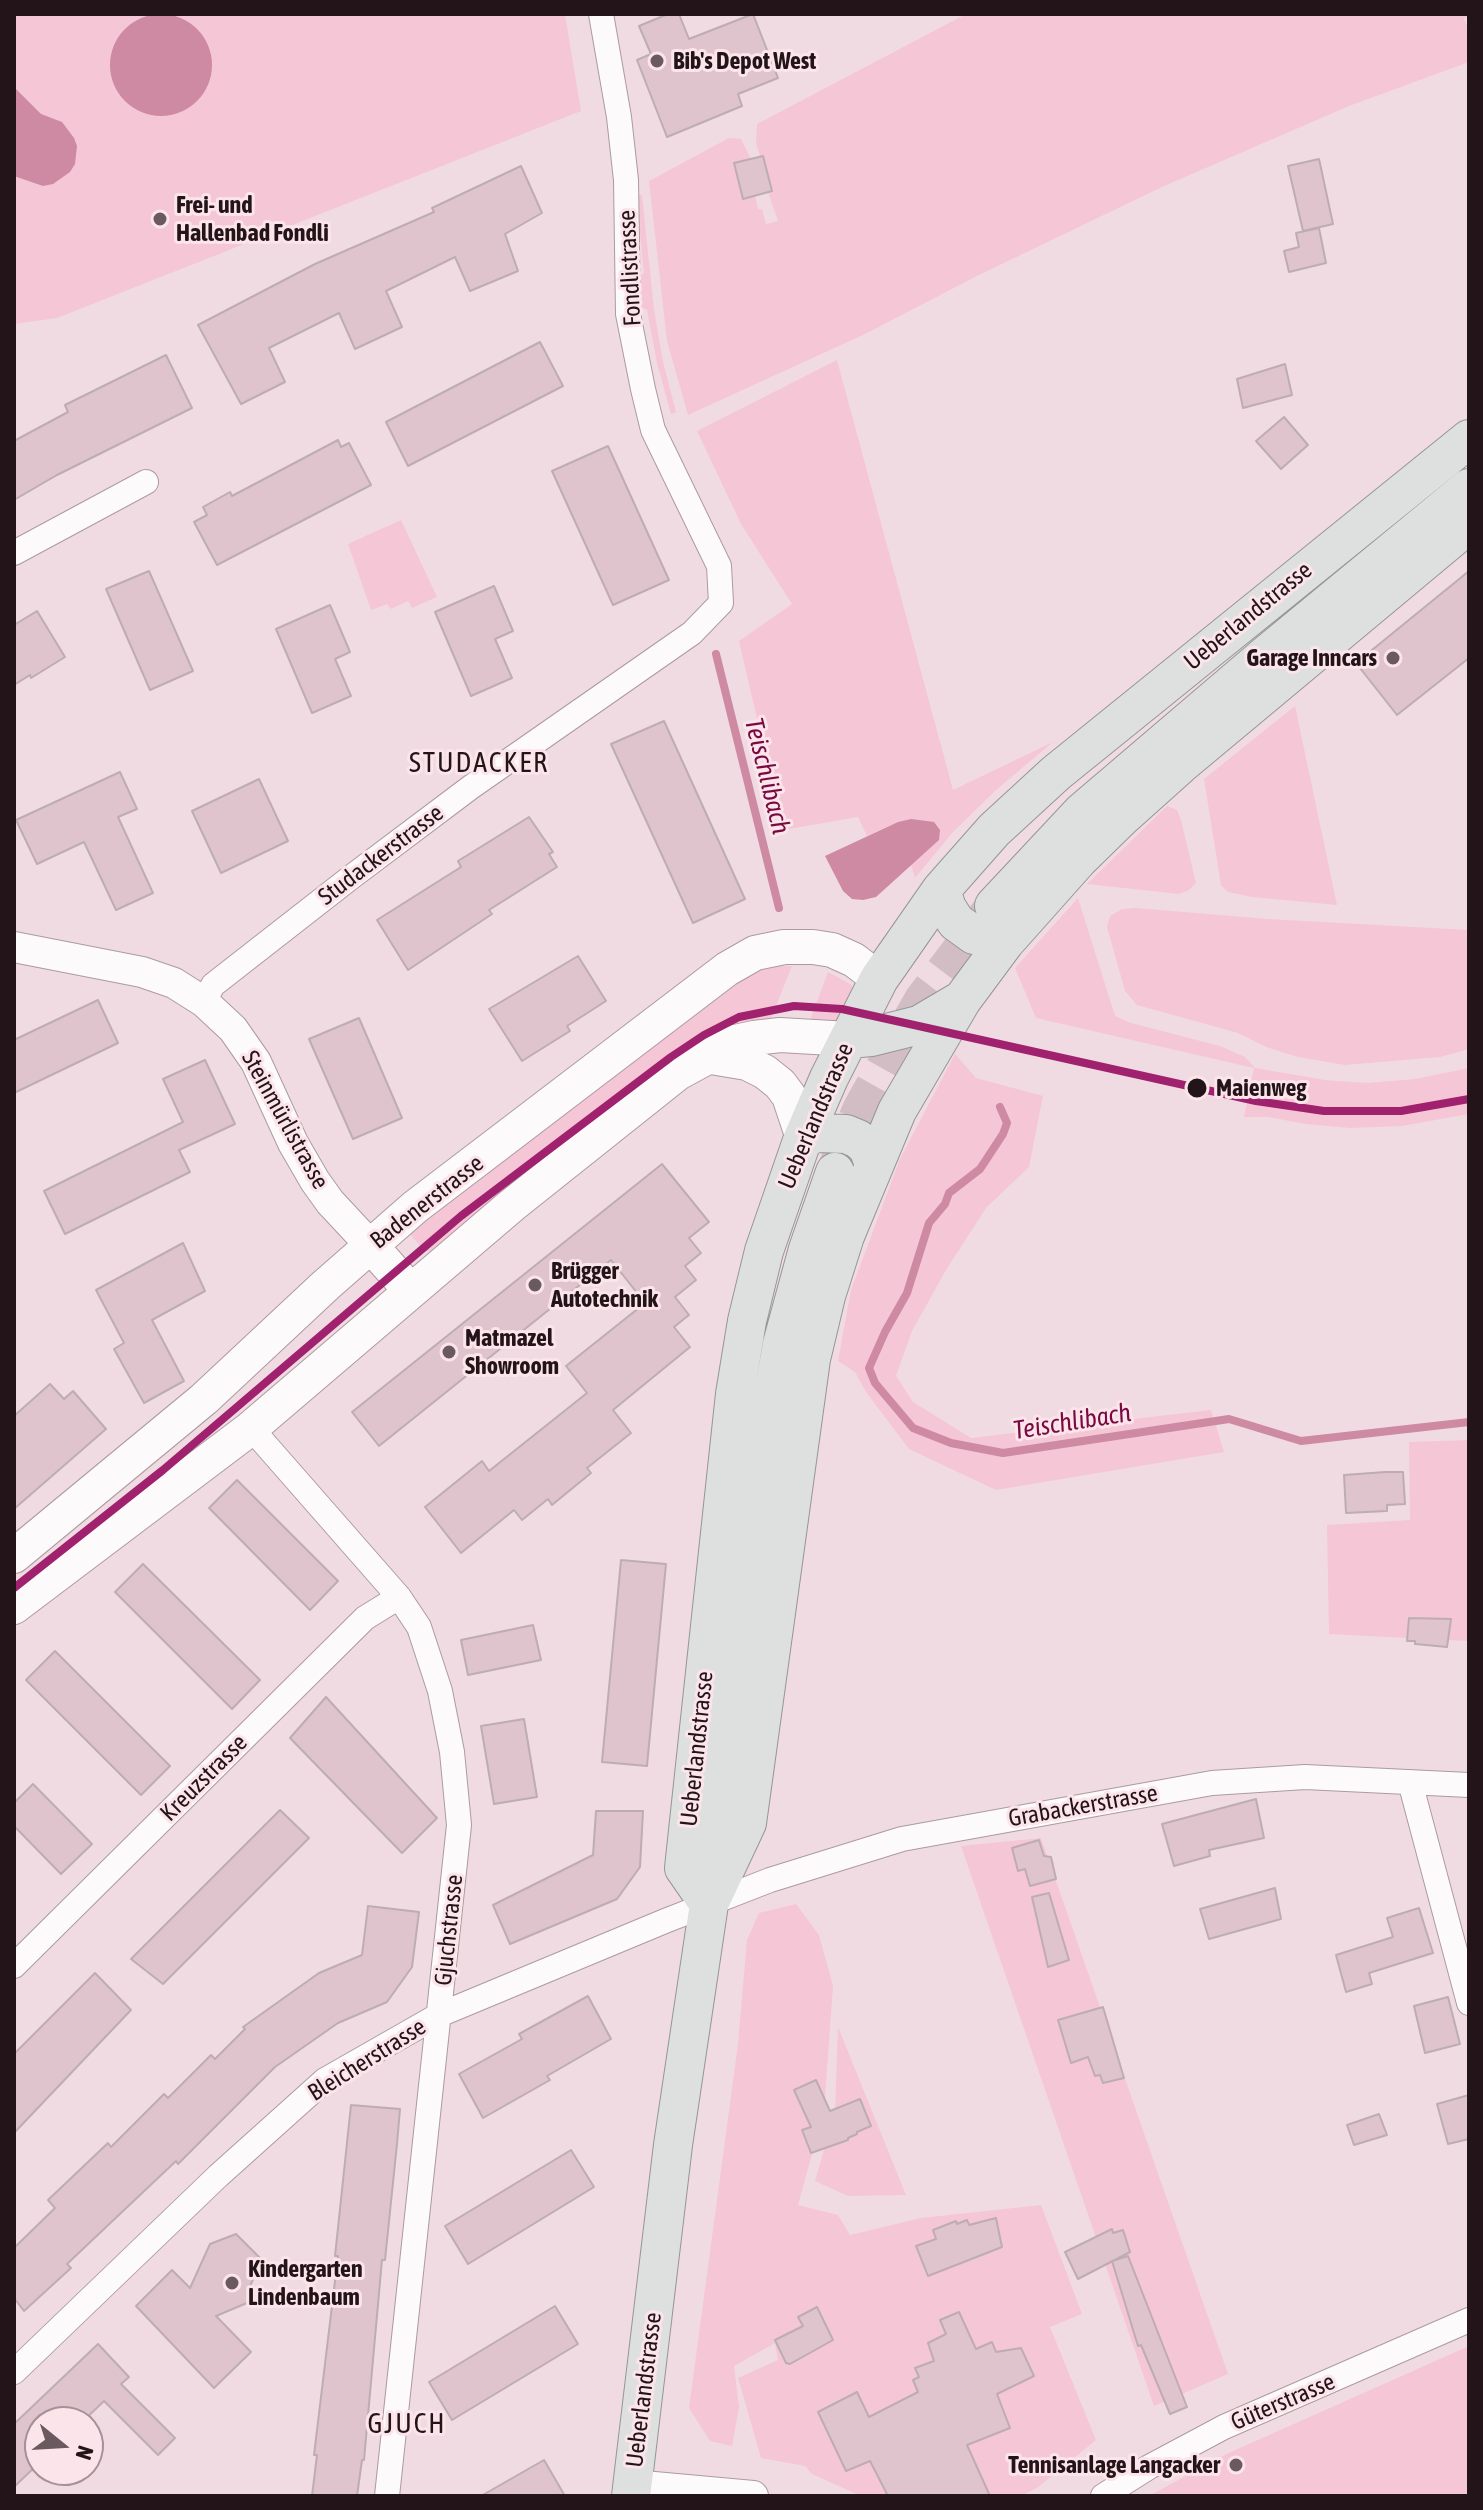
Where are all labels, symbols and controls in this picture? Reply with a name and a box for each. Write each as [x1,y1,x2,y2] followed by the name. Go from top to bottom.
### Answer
[673,47,816,75] place label: Bib's Depot West
[648,52,666,70] marker: Bib's Depot West
[176,191,329,247] place label: Frei- und Hallenbad Fondli
[613,209,647,327] street label: Fondlistrasse
[151,210,169,228] marker: Frei- und Hallenbad Fondli
[1178,556,1318,676] street label: Ueberlandstrasse
[1246,644,1377,672] place label: Garage Inncars
[1384,649,1402,667] marker: Garage Inncars
[738,715,796,837] water label: Teischlibach
[409,746,549,780] district label: STUDACKER
[313,799,449,911] street label: Studackerstrasse
[772,1039,860,1193] street label: Ueberlandstrasse
[235,1046,335,1194] street label: Steinmürlistrasse
[1216,1074,1307,1102] place label: Maienweg
[1185,1076,1209,1100] marker: Maienweg
[365,1149,489,1255] street label: Badenerstrasse
[551,1257,658,1313] place label: Brügger Autotechnik
[526,1276,544,1294] marker: Brügger Autotechnik
[465,1324,559,1380] place label: Matmazel Showroom
[440,1343,458,1361] marker: Matmazel Showroom
[1011,1397,1133,1447] water label: Teischlibach
[675,1670,719,1828] street label: Ueberlandstrasse
[155,1729,253,1827] street label: Kreuzstrasse
[1006,1779,1160,1833] street label: Grabackerstrasse
[429,1873,469,1987] street label: Gjuchstrasse
[303,2012,431,2108] street label: Bleicherstrasse
[248,2255,363,2311] place label: Kindergarten Lindenbaum
[223,2274,241,2292] marker: Kindergarten Lindenbaum
[620,2311,668,2469] street label: Ueberlandstrasse
[1227,2367,1339,2437] street label: Güterstrasse
[24,2406,104,2486] north arrow
[367,2407,447,2441] district label: GJUCH
[71,2443,99,2463] text: N
[1008,2451,1220,2479] place label: Tennisanlage Langacker
[1227,2456,1245,2474] marker: Tennisanlage Langacker

